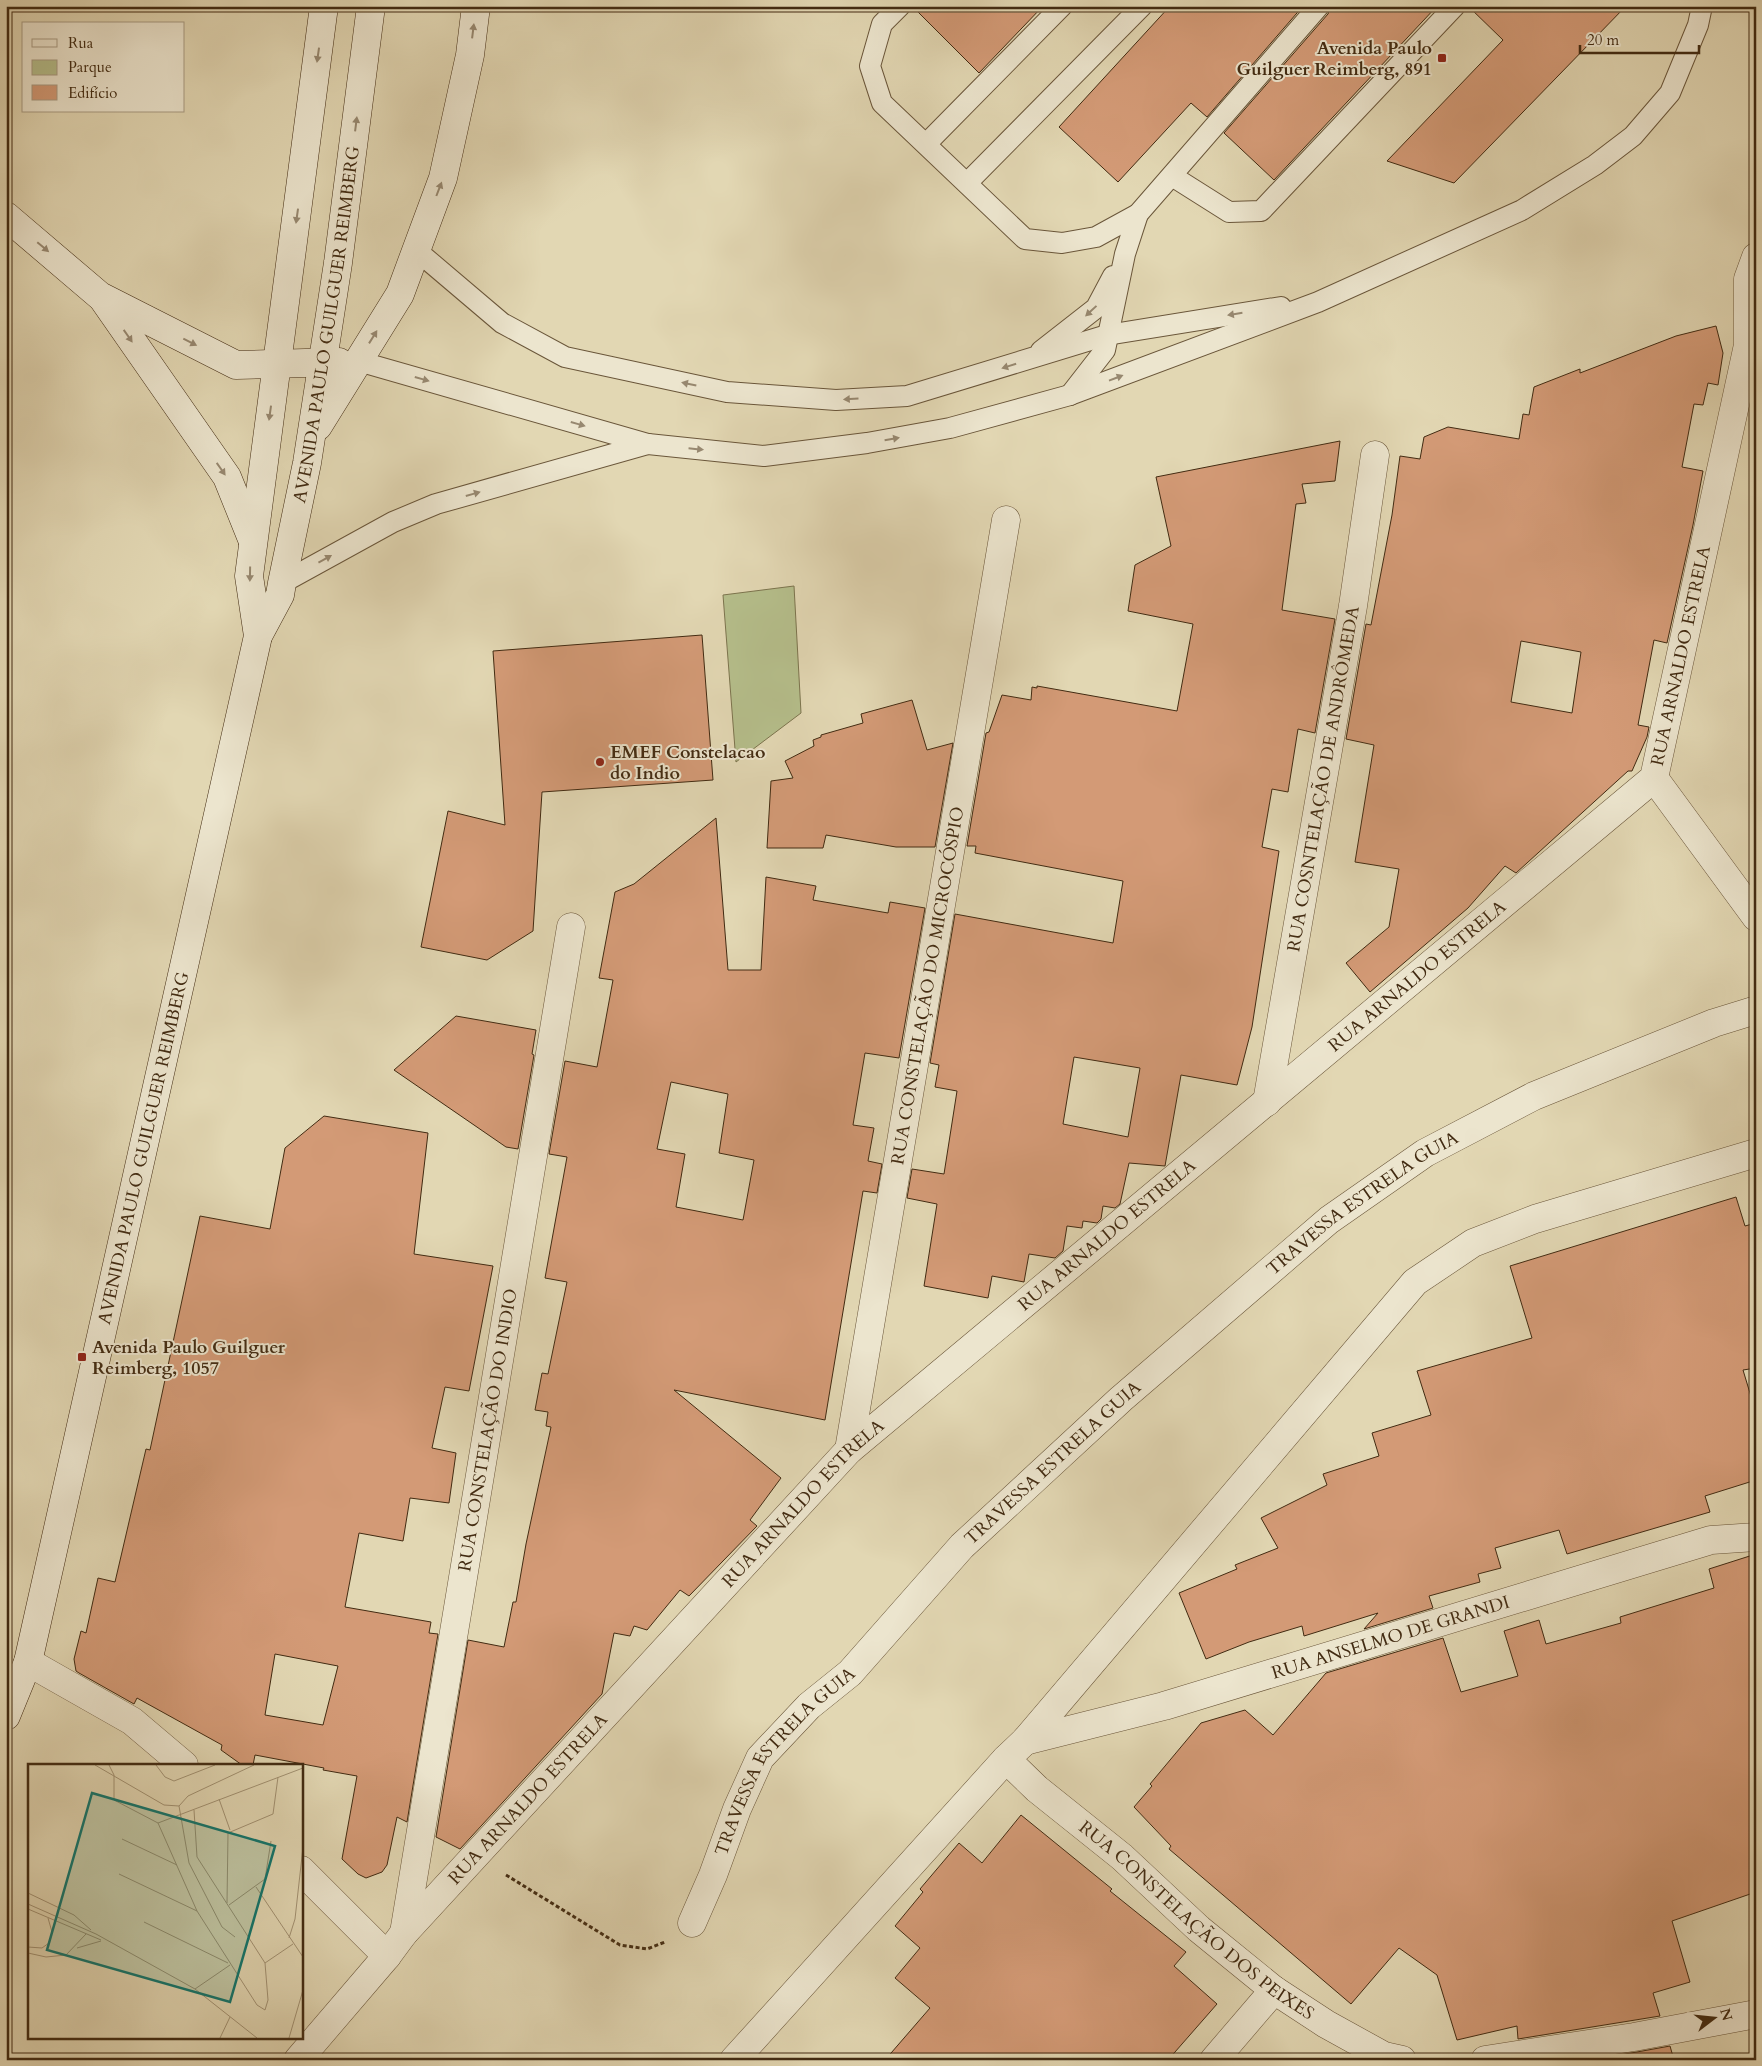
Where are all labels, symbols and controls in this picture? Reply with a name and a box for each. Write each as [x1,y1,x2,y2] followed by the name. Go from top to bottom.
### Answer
[22,22,185,112] legend
[469,22,477,38] one-way arrow
[1580,22,1698,54] scale bar
[1587,30,1619,50] text: 20 m
[68,33,94,53] text: Rua
[1237,36,1432,82] place label: Avenida Paulo Guilguer Reimberg, 891
[314,47,322,63] one-way arrow
[1436,52,1448,64] marker: Avenida Paulo Guilguer Reimberg, 891
[68,57,112,77] text: Parque
[68,83,117,103] text: Edifício
[352,116,360,132] one-way arrow
[287,144,365,505] street label: AVENIDA PAULO GUILGUER REIMBERG
[436,182,443,197] one-way arrow
[292,208,300,224] one-way arrow
[37,242,50,253] one-way arrow
[1086,305,1098,317] one-way arrow
[1226,310,1242,318] one-way arrow
[123,329,133,343] one-way arrow
[369,331,378,344] one-way arrow
[183,338,198,346] one-way arrow
[1001,363,1016,371] one-way arrow
[1109,374,1124,382] one-way arrow
[415,376,430,384] one-way arrow
[682,380,697,388] one-way arrow
[843,395,859,403] one-way arrow
[266,405,274,421] one-way arrow
[571,420,586,428] one-way arrow
[885,434,901,442] one-way arrow
[689,445,705,453] one-way arrow
[216,462,226,476] one-way arrow
[466,489,481,497] one-way arrow
[1644,543,1717,768] street label: RUA ARNALDO ESTRELA
[318,555,332,563] one-way arrow
[246,566,254,582] one-way arrow
[1281,604,1365,954] street label: RUA COSNTELAÇÃO DE ANDRÔMEDA
[610,740,765,786] place label: EMEF Constelacao do Indio
[594,756,606,768] marker: EMEF Constelacao do Indio
[885,805,970,1166] street label: RUA CONSTELAÇÃO DO MICROCÓSPIO
[1323,894,1511,1058] street label: RUA ARNALDO ESTRELA
[92,969,195,1327] street label: AVENIDA PAULO GUILGUER REIMBERG
[1261,1125,1463,1281] street label: TRAVESSA ESTRELA GUIA
[1012,1153,1201,1316] street label: RUA ARNALDO ESTRELA
[452,1287,523,1573] street label: RUA CONSTELAÇÃO DO INDIO
[92,1335,286,1381] place label: Avenida Paulo Guilguer Reimberg, 1057
[76,1351,88,1363] marker: Avenida Paulo Guilguer Reimberg, 1057
[959,1375,1146,1550] street label: TRAVESSA ESTRELA GUIA
[716,1413,890,1593] street label: RUA ARNALDO ESTRELA
[1268,1589,1513,1685] street label: RUA ANSELMO DE GRANDI
[709,1661,861,1859] street label: TRAVESSA ESTRELA GUIA
[442,1707,613,1890] street label: RUA ARNALDO ESTRELA
[28,1764,302,2038] inset map
[1074,1815,1319,2026] street label: RUA CONSTELAÇÃO DOS PEIXES
[1690,1994,1740,2044] north arrow
[1715,2006,1737,2023] text: N

